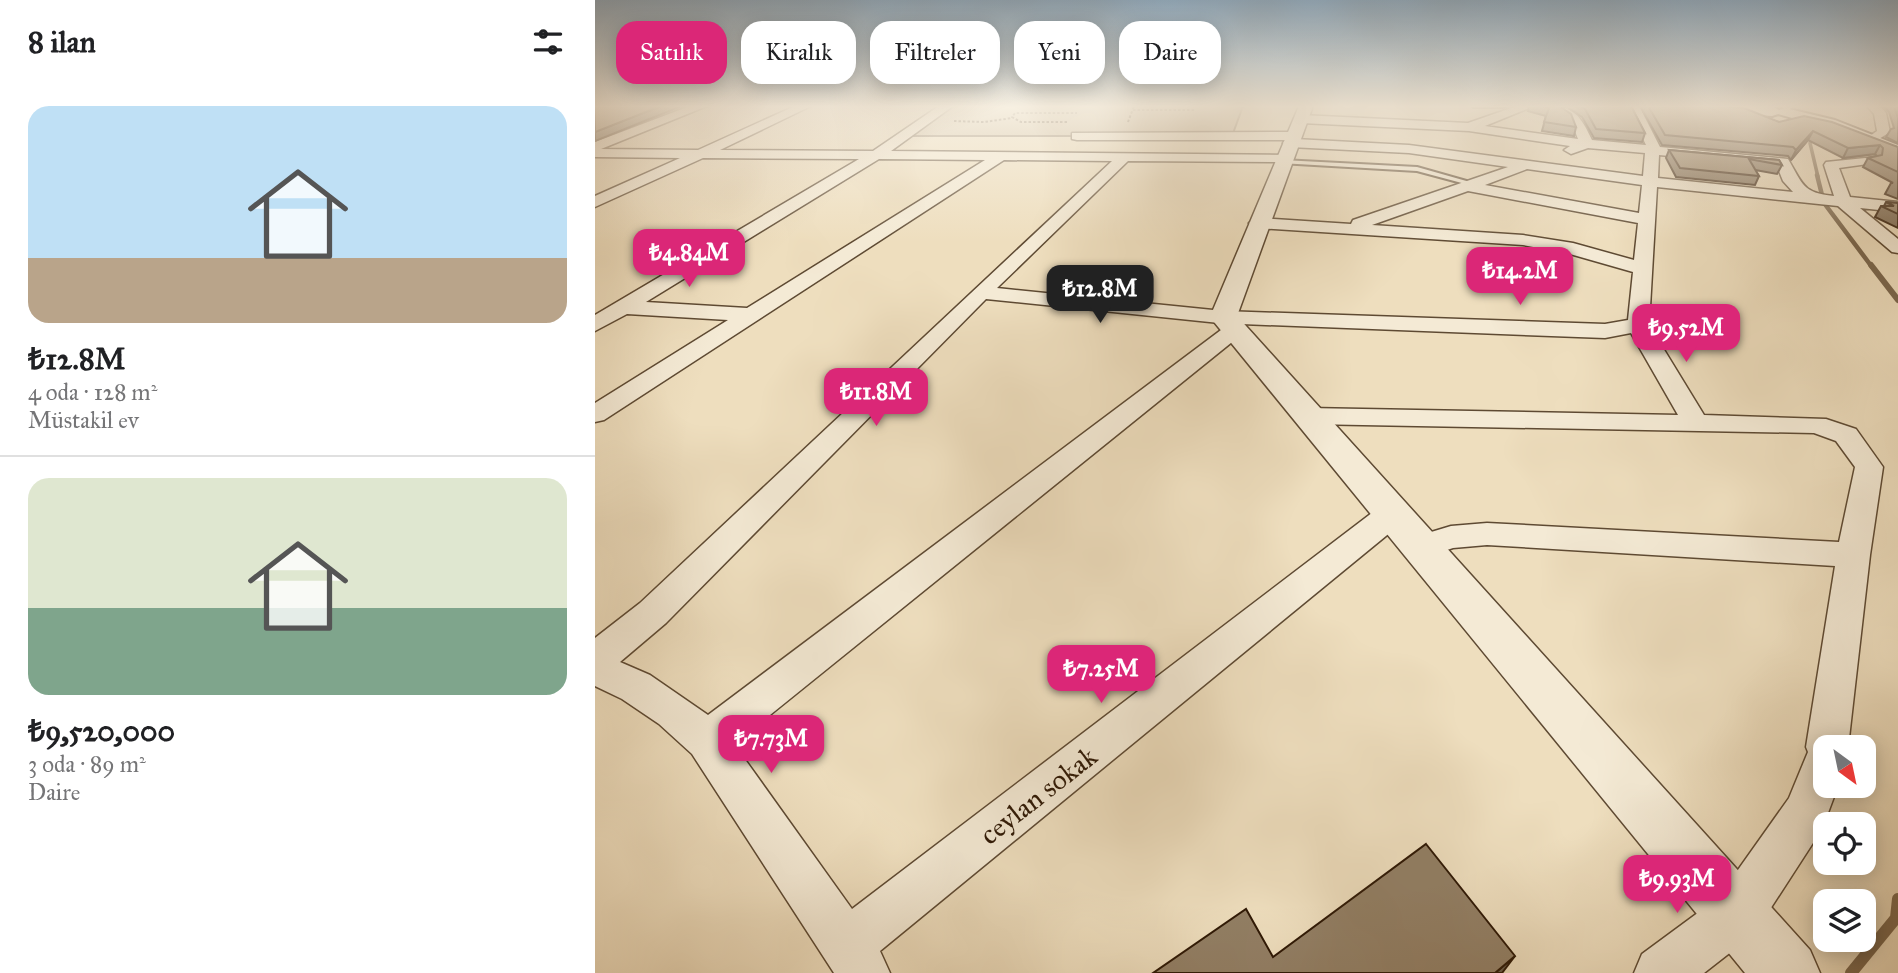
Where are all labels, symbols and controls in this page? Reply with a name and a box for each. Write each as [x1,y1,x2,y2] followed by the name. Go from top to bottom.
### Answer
[616,21,727,84] chip: Satılık
[741,21,856,84] chip: Kiralık
[870,21,1000,84] chip: Filtreler
[1014,21,1105,84] chip: Yeni
[1119,21,1221,84] chip: Daire
[529,23,567,61] icon: filters
[28,24,96,60] text: 8 ilan
[235,151,361,277] icon: home
[632,230,746,289] pin: ₺4.84M
[649,238,729,266] text: ₺4.84M
[1463,247,1577,307] pin: ₺14.2M
[1482,256,1558,284] text: ₺14.2M
[1043,266,1157,325] pin: ₺12.8M
[1063,274,1137,302] text: ₺12.8M
[1629,304,1743,364] pin: ₺9.52M
[1648,313,1724,341] text: ₺9.52M
[28,341,126,377] text: ₺12.8M
[819,368,933,428] pin: ₺11.8M
[840,377,912,405] text: ₺11.8M
[28,378,157,406] text: 4 oda · 128 m²
[28,406,139,434] text: Müstakil ev
[235,523,361,649] icon: home
[1044,646,1158,705] pin: ₺7.25M
[1063,654,1139,682] text: ₺7.25M
[28,713,175,749] text: ₺9,520,000
[714,716,828,775] pin: ₺7.73M
[734,724,808,752] text: ₺7.73M
[1813,735,1876,798] north arrow
[1813,735,1876,952] map controls
[973,739,1104,852] street label: ceylan sokak
[28,750,146,778] text: 3 oda · 89 m²
[28,778,80,806] text: Daire
[1813,812,1876,875] button: locate
[1620,856,1734,915] pin: ₺9.93M
[1639,864,1715,892] text: ₺9.93M
[1813,889,1876,952] button: layers

